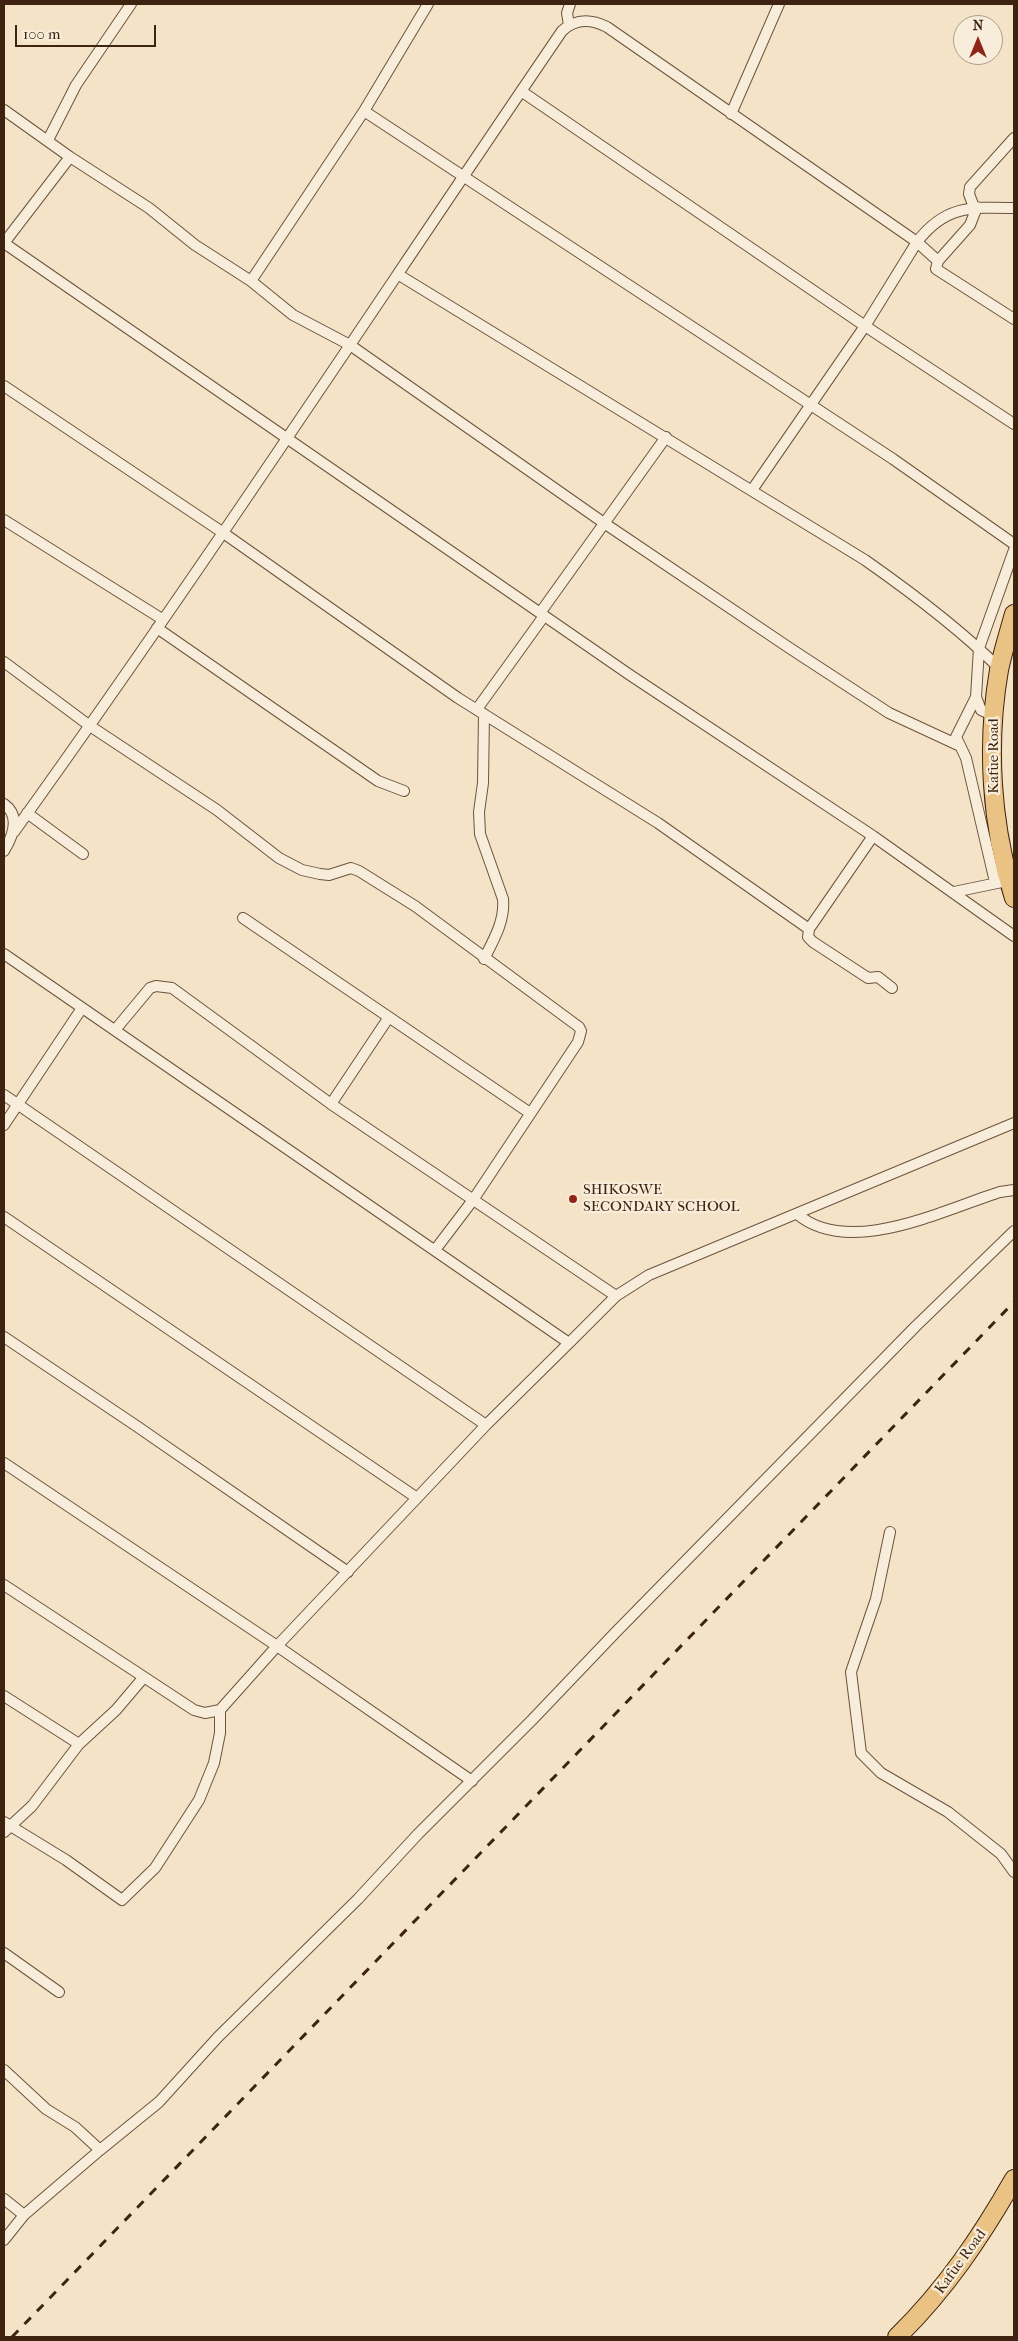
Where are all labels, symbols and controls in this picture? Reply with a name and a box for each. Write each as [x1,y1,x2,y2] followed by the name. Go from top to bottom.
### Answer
[18,15,159,47] scale bar
[953,15,1003,65] north arrow
[973,17,983,34] text: N
[23,25,61,43] text: 100 m
[985,718,1003,794] street label: Kafue Road
[583,1181,740,1216] place label: SHIKOSWE SECONDARY SCHOOL
[567,1193,579,1205] marker: SHIKOSWE SECONDARY SCHOOL
[932,2226,990,2298] street label: Kafue Road

